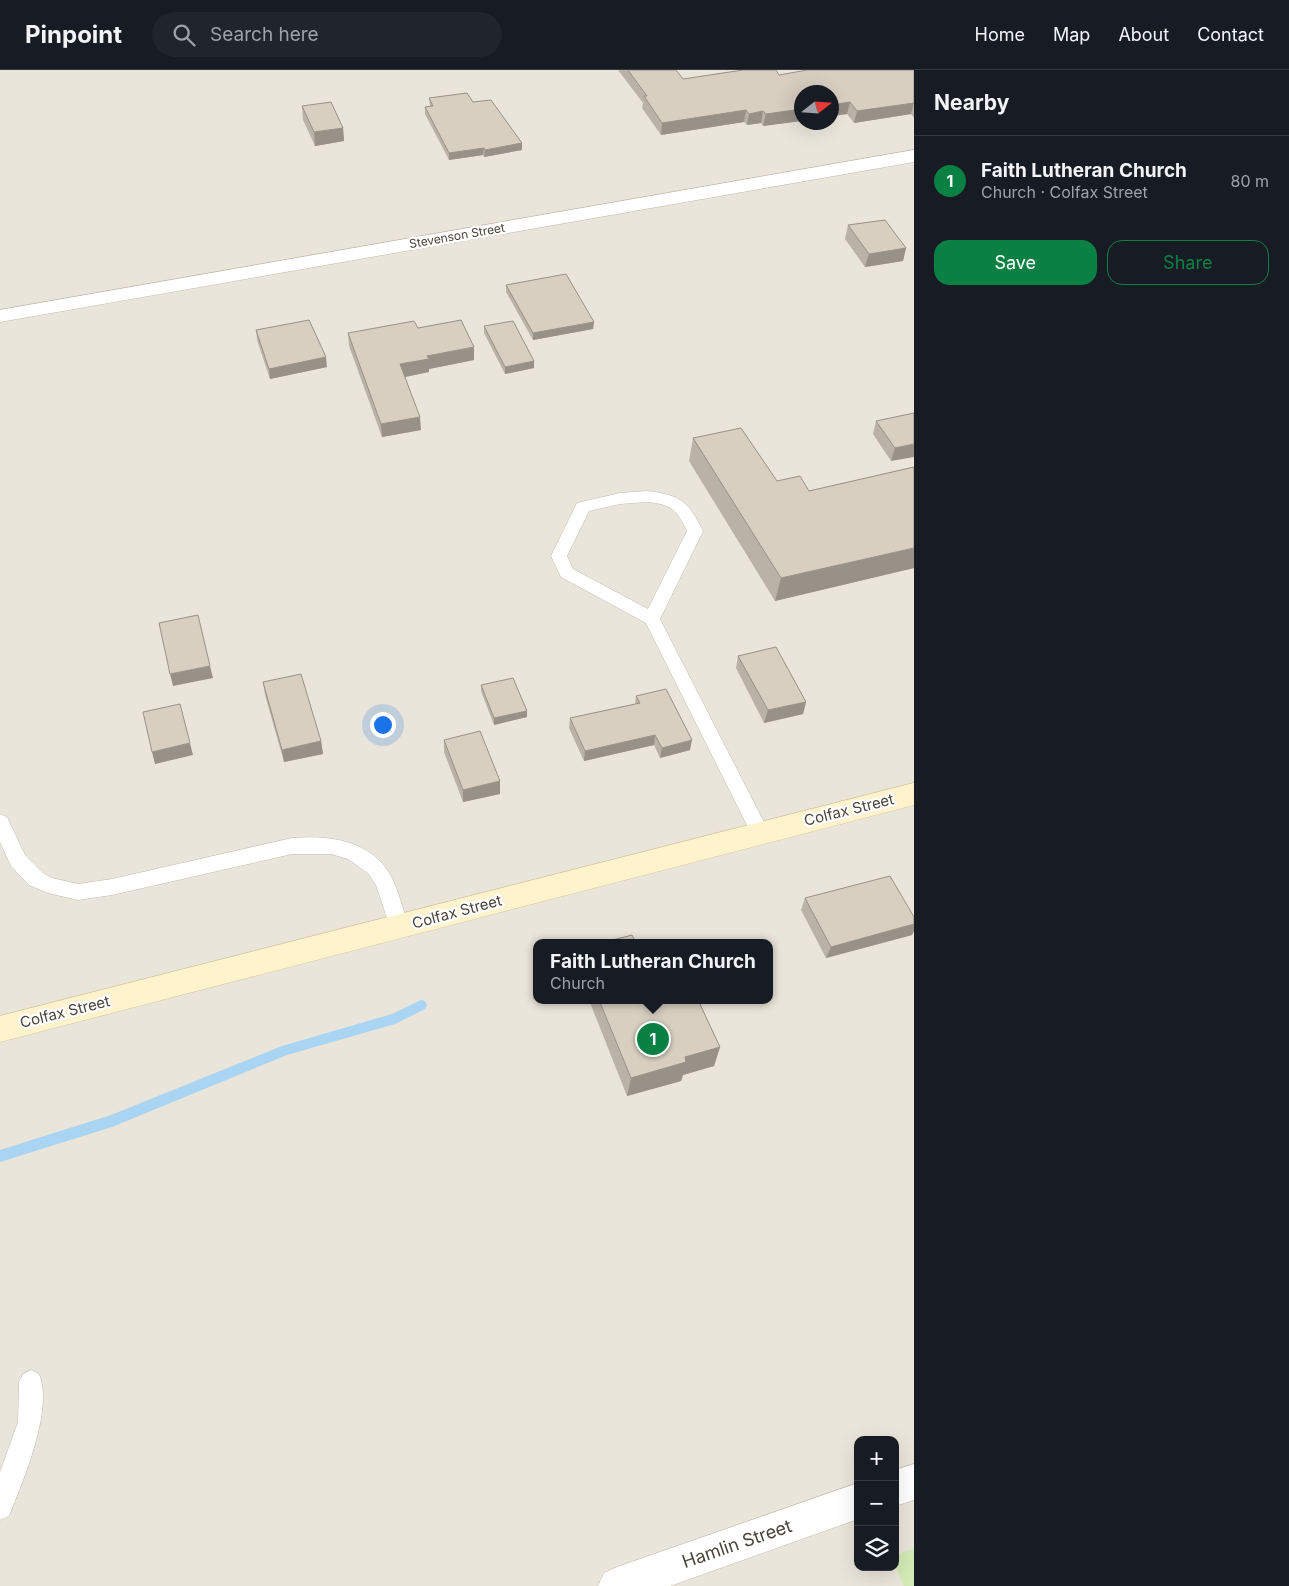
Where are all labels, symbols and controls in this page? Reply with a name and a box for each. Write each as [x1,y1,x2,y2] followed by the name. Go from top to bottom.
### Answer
[152,12,502,57] search box
[25,20,122,49] text: Pinpoint
[170,21,198,49] icon: search
[210,23,319,46] text: Search here
[975,24,1025,45] text: Home
[1053,24,1090,45] text: Map
[1118,24,1169,45] text: About
[1197,24,1264,45] text: Contact
[794,85,839,130] north arrow
[934,90,1009,115] text: Nearby
[981,159,1187,182] text: Faith Lutheran Church
[947,171,953,191] text: 1
[1230,171,1269,191] text: 80 m
[981,182,1148,202] text: Church · Colfax Street
[408,220,506,251] street label: Stevenson Street
[934,240,1097,285] button: Save
[1107,240,1269,285] button: Share
[370,712,396,738] your location
[802,789,896,830] street label: Colfax Street
[410,890,504,933] street label: Colfax Street
[533,939,773,1004] popup
[550,950,756,973] text: Faith Lutheran Church
[550,973,605,993] text: Church
[18,991,112,1032] street label: Colfax Street
[637,1020,669,1058] pin: 1
[854,1436,899,1571] map controls
[854,1436,899,1481] button: +
[854,1481,899,1526] button: −
[679,1515,794,1572] street label: Hamlin Street
[854,1526,899,1571] button: layers

